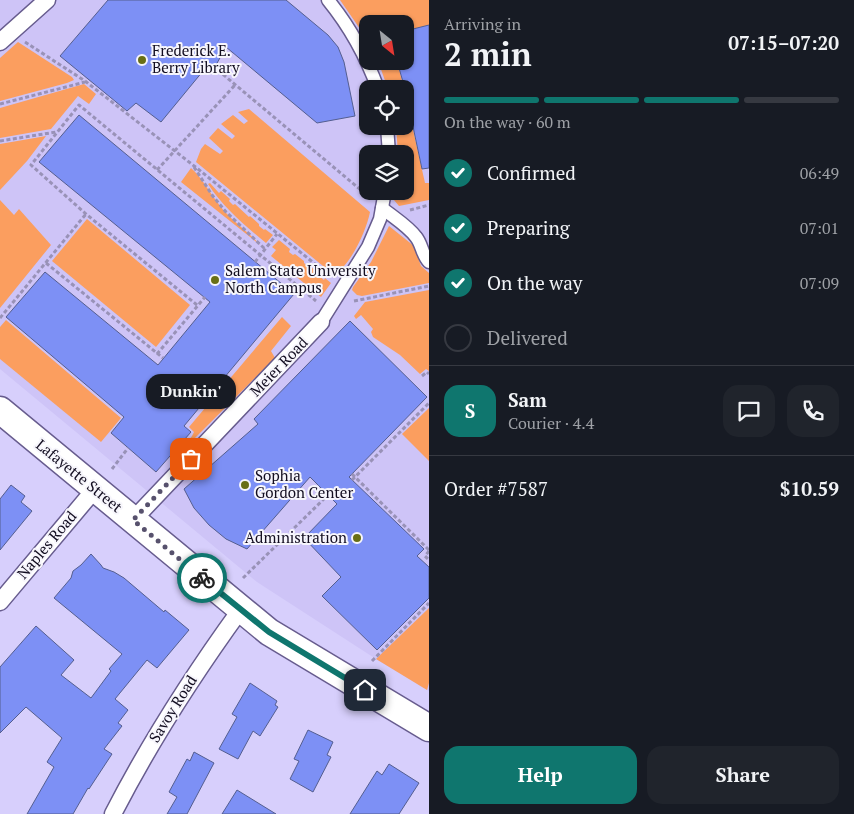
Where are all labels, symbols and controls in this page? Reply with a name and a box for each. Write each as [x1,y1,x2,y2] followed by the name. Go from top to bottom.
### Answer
[444,13,521,35] text: Arriving in
[359,15,414,70] north arrow
[359,15,414,200] map controls
[728,30,839,55] text: 07:15–07:20
[444,33,532,75] text: 2 min
[152,40,240,77] place label: Frederick E. Berry Library
[136,54,148,66] marker: Frederick E. Berry Library
[359,80,414,135] button: locate
[444,111,571,133] text: On the way · 60 m
[359,145,414,200] button: layers
[444,159,472,187] icon: check
[487,160,576,185] text: Confirmed
[800,162,839,184] text: 06:49
[444,214,472,242] icon: check
[487,215,570,240] text: Preparing
[800,217,839,239] text: 07:01
[225,260,376,297] place label: Salem State University North Campus
[444,269,472,297] icon: check
[487,270,582,295] text: On the way
[800,272,839,294] text: 07:09
[209,274,221,286] marker: Salem State University North Campus
[487,325,568,350] text: Delivered
[245,332,312,400] street label: Meier Road
[146,374,236,409] callout: Dunkin'
[161,380,221,402] text: Dunkin'
[723,385,775,437] button: chat
[787,385,839,437] button: phone
[508,387,547,412] text: Sam
[465,398,475,423] text: S
[508,412,594,434] text: Courier · 4.4
[32,434,127,517] street label: Lafayette Street
[170,438,212,480] pin
[177,445,205,473] icon: bag
[255,465,353,502] place label: Sophia Gordon Center
[444,476,548,501] text: Order #7587
[780,476,839,501] text: $10.59
[239,479,251,491] marker: Sophia Gordon Center
[12,506,80,582] street label: Naples Road
[245,527,347,547] place label: Administration
[351,532,363,544] marker: Administration
[177,553,227,603] courier
[188,564,216,592] icon: bike
[344,669,386,711] pin
[144,671,201,746] street label: Savoy Road
[351,676,379,704] icon: home
[444,746,637,804] button: Help
[647,746,839,804] button: Share

